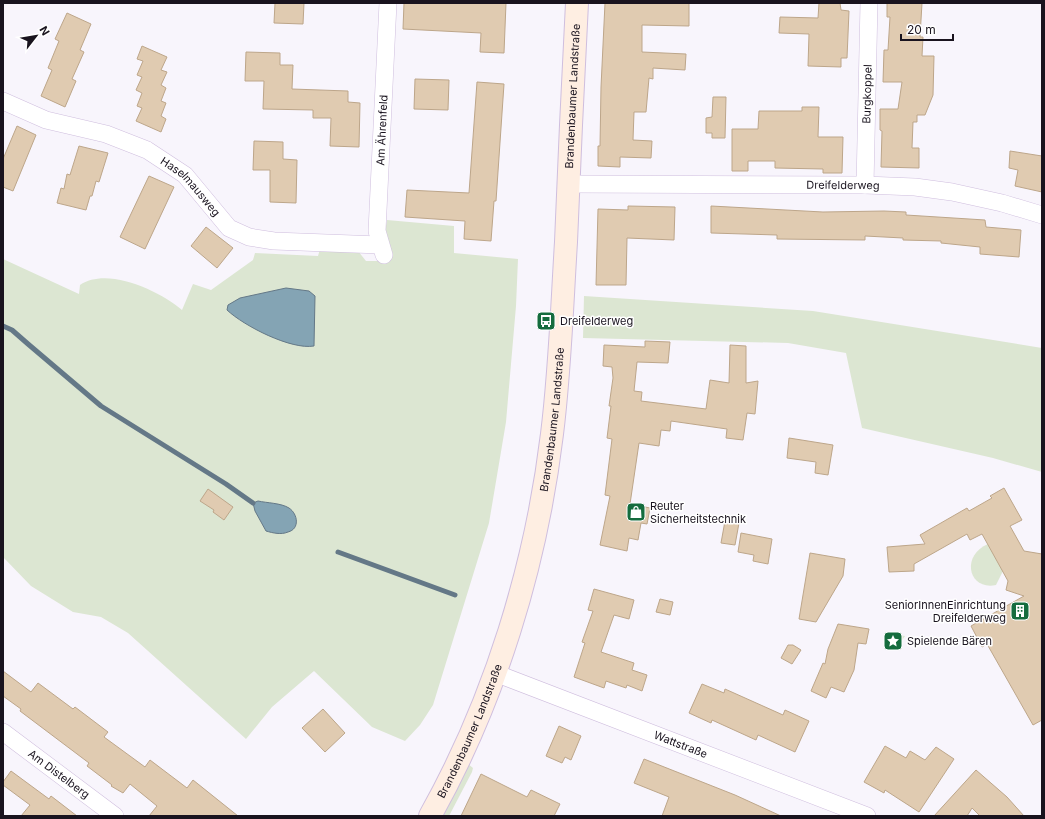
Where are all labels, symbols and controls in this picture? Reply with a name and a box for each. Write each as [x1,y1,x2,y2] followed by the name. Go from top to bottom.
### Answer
[16,16,56,56] north arrow
[901,16,953,42] scale bar
[907,22,936,37] text: 20 m
[562,23,583,169] street label: Brandenbaumer Landstraße
[36,24,53,38] text: N
[859,64,875,124] street label: Burgkoppel
[373,94,391,166] street label: Am Ährenfeld
[158,154,223,219] street label: Haselmausweg
[806,178,880,193] street label: Dreifelderweg
[535,310,557,332] bus stop icon: Dreifelderweg
[560,314,633,328] place label: Dreifelderweg
[537,347,567,493] street label: Brandenbaumer Landstraße
[650,499,746,526] place label: Reuter Sicherheitstechnik
[625,501,647,523] shop icon: Reuter Sicherheitstechnik
[885,598,1006,625] place label: SeniorInnenEinrichtung Dreifelderweg
[1009,600,1031,622] building icon: SeniorInnenEinrichtung Dreifelderweg
[882,630,904,652] place icon: Spielende Bären
[907,634,992,648] place label: Spielende Bären
[434,662,505,801] street label: Brandenbaumer Landstraße
[652,728,710,761] street label: Wattstraße
[26,746,93,802] street label: Am Distelberg

